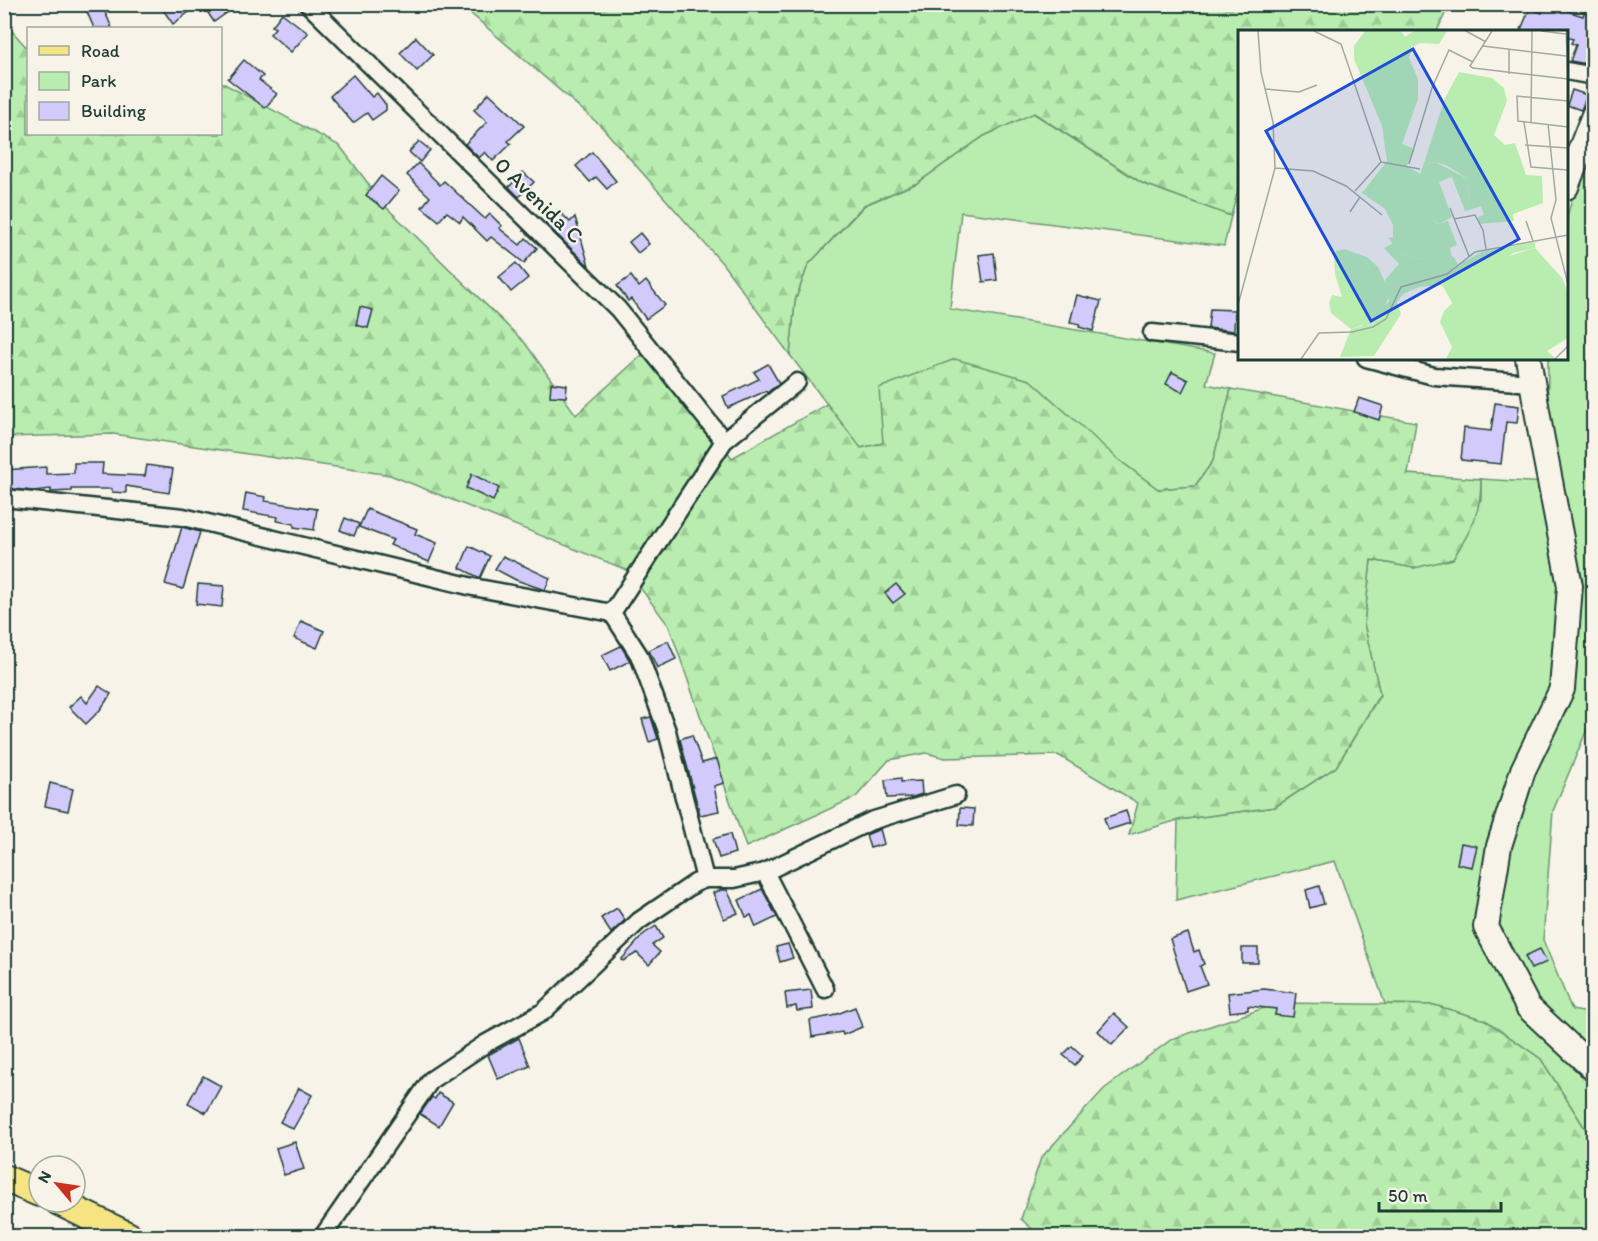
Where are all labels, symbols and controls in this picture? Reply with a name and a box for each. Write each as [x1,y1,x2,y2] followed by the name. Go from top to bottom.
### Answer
[27,27,222,135] legend
[1238,30,1568,360] inset map
[81,40,120,62] text: Road
[81,70,116,92] text: Park
[81,100,147,122] text: Building
[489,151,589,249] street label: 0 Avenida C
[27,1154,87,1214] north arrow
[33,1168,55,1186] text: N
[1379,1175,1500,1213] scale bar
[1388,1185,1428,1207] text: 50 m

